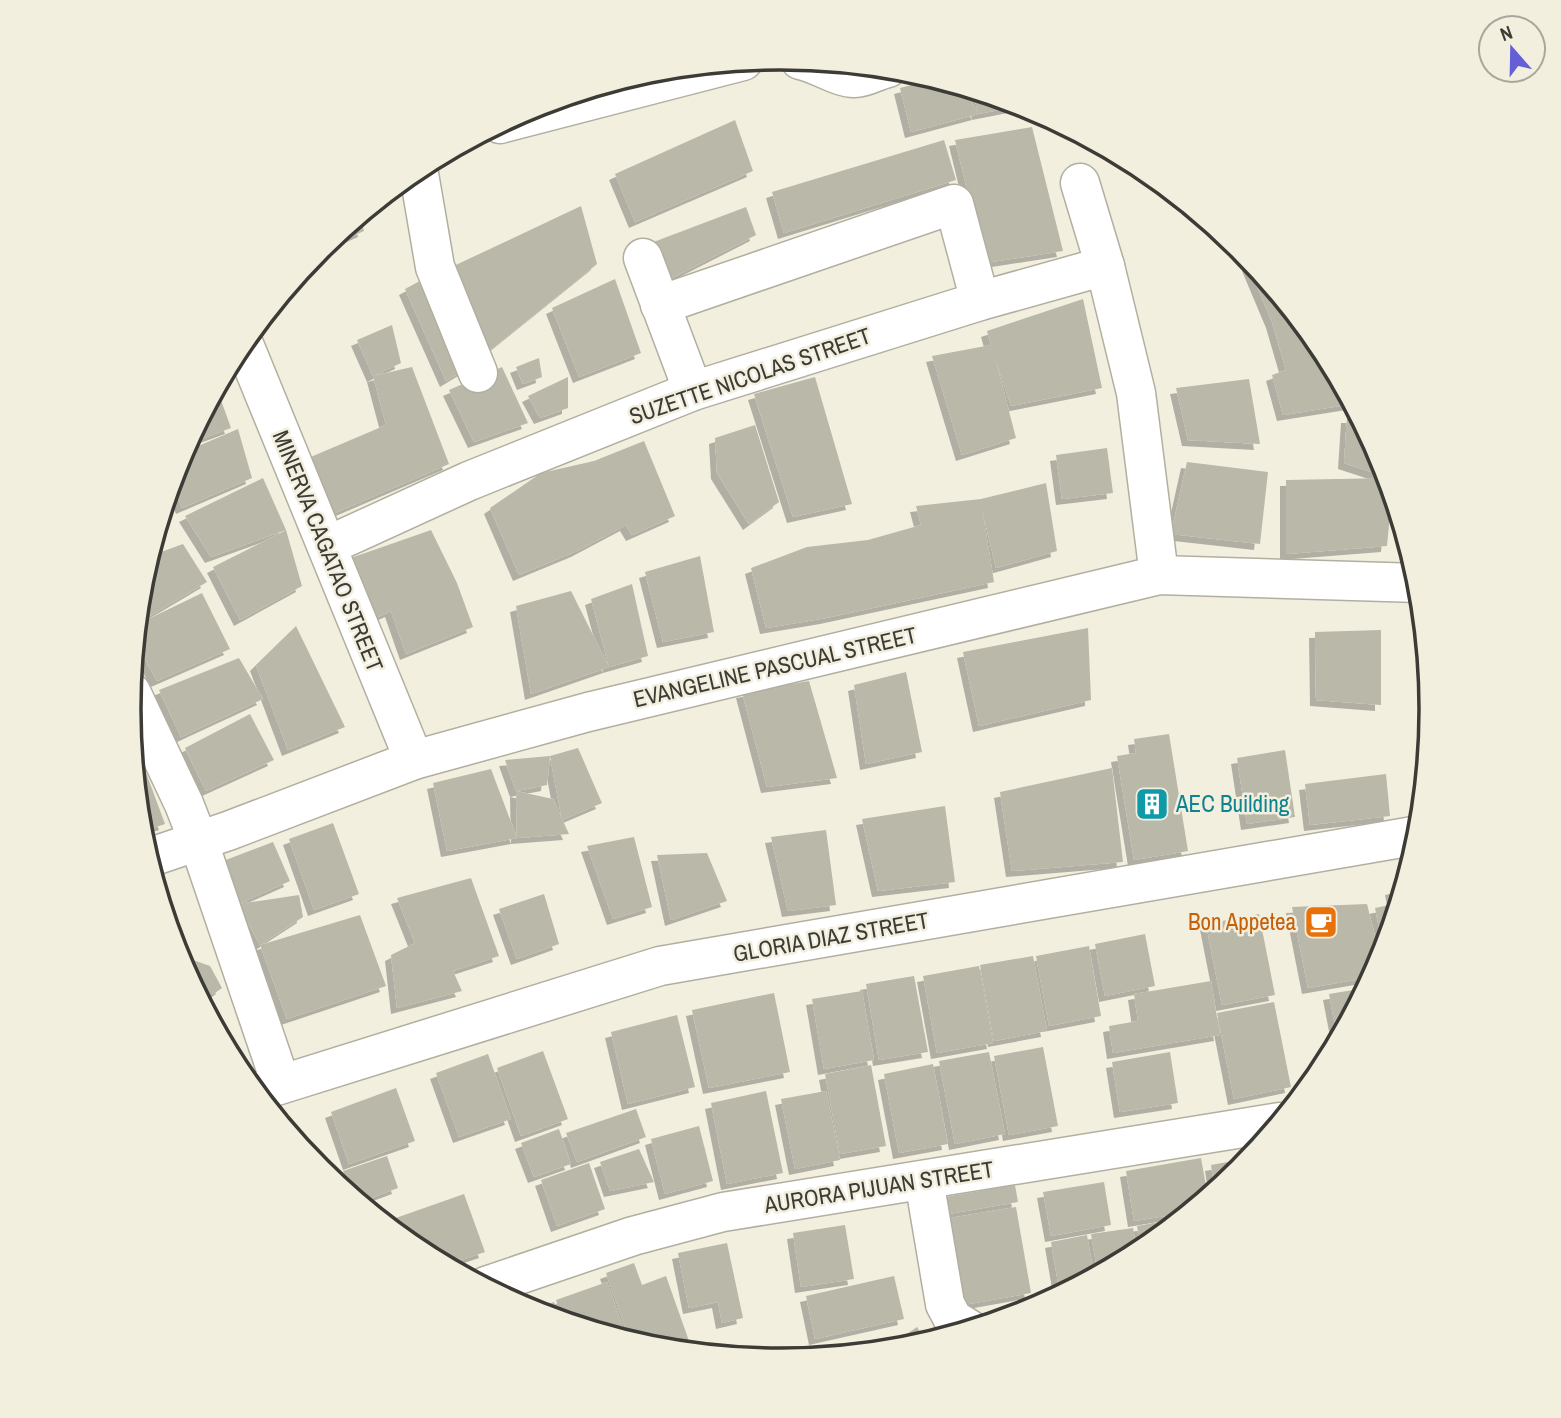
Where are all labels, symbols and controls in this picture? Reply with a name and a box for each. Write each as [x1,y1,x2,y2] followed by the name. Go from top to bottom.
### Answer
[1477,14,1547,84] north arrow
[1496,19,1516,47] text: N
[625,319,875,431] street label: SUZETTE NICOLAS STREET
[266,426,391,676] street label: MINERVA CAGATAO STREET
[630,619,920,714] street label: EVANGELINE PASCUAL STREET
[1133,785,1171,823] building icon: AEC Building
[1175,788,1290,819] place label: AEC Building
[1302,903,1340,941] cafe icon: Bon Appetea
[731,904,932,969] street label: GLORIA DIAZ STREET
[1188,906,1297,937] place label: Bon Appetea
[761,1153,996,1220] street label: AURORA PIJUAN STREET

